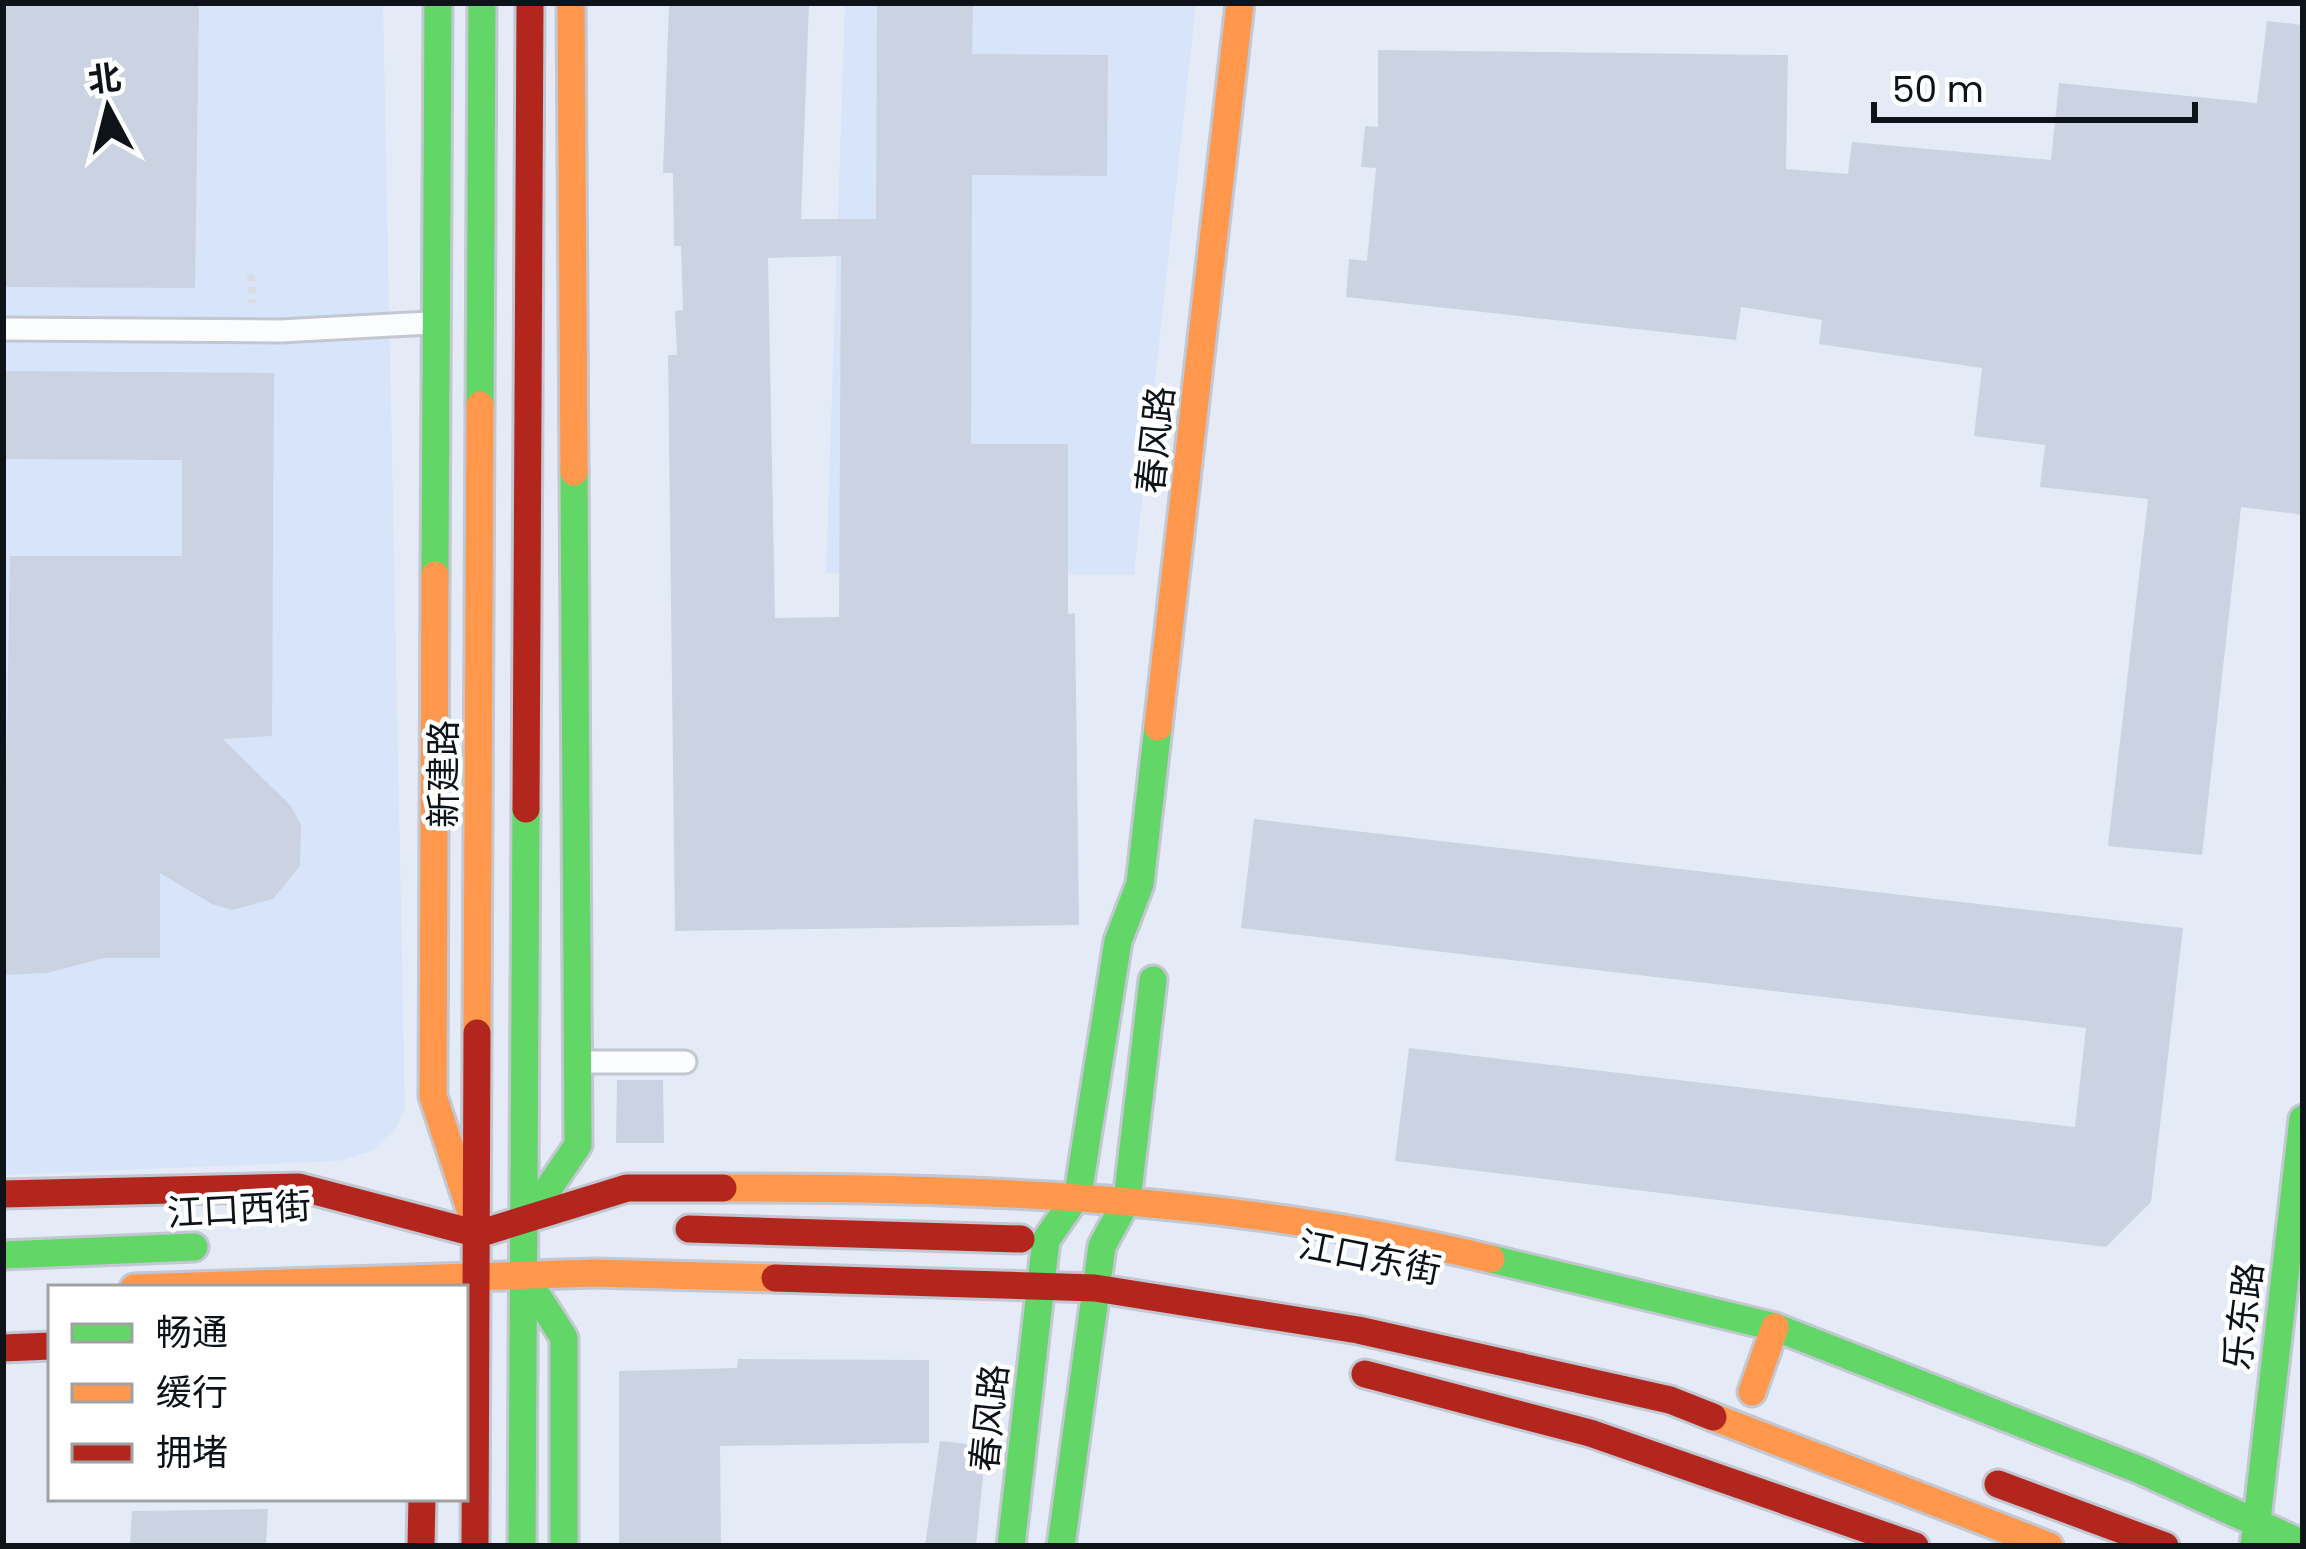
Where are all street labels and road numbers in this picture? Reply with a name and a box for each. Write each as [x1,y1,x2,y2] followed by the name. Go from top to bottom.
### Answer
[1124,384,1187,496] street label: 春风路
[418,720,469,828] street label: 新建路
[166,1180,312,1239] street label: 江口西街
[1294,1219,1445,1296] street label: 江口东街
[2212,1259,2275,1373] street label: 乐东路
[958,1362,1021,1474] street label: 春风路

